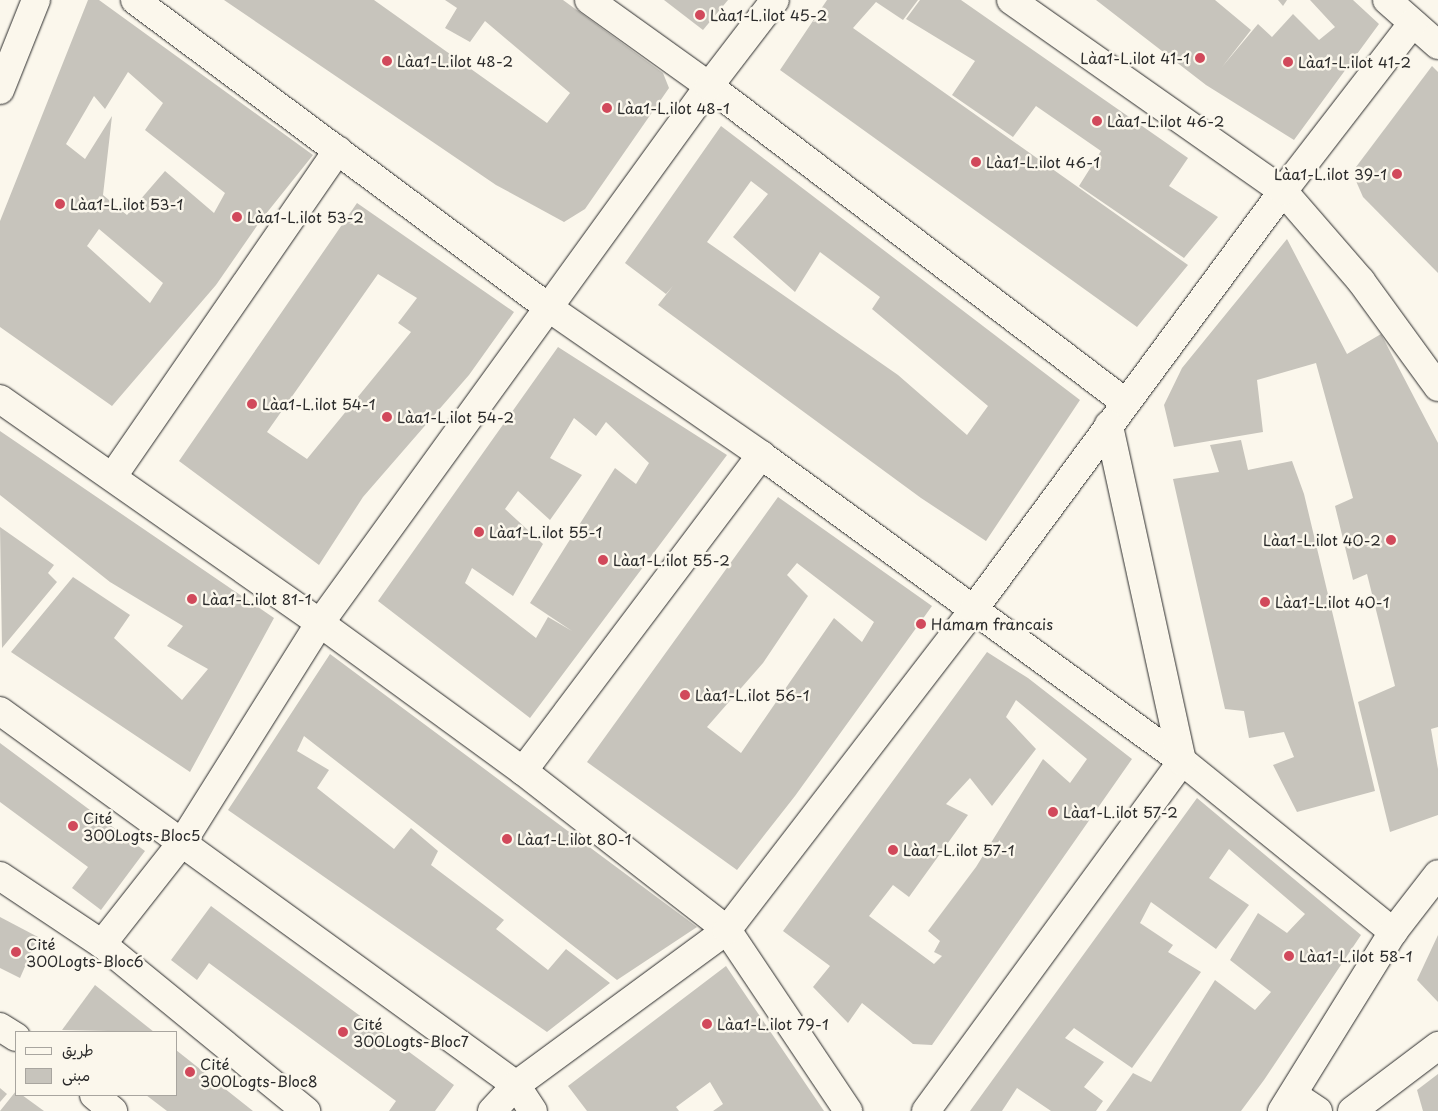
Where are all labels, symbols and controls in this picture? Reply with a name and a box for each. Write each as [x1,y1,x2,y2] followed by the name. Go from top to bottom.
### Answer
[710,6,827,24] place label: Làa1-L.ilot 45-2
[694,9,706,21] marker: Làa1-L.ilot 45-2
[1080,49,1190,67] place label: Làa1-L.ilot 41-1
[397,52,514,70] place label: Làa1-L.ilot 48-2
[1194,52,1206,64] marker: Làa1-L.ilot 41-1
[1298,53,1411,71] place label: Làa1-L.ilot 41-2
[381,55,393,67] marker: Làa1-L.ilot 48-2
[1282,56,1294,68] marker: Làa1-L.ilot 41-2
[617,99,730,117] place label: Làa1-L.ilot 48-1
[601,102,613,114] marker: Làa1-L.ilot 48-1
[1107,112,1225,130] place label: Làa1-L.ilot 46-2
[1091,115,1103,127] marker: Làa1-L.ilot 46-2
[986,153,1101,171] place label: Làa1-L.ilot 46-1
[970,156,982,168] marker: Làa1-L.ilot 46-1
[1275,165,1387,183] place label: Làa1-L.ilot 39-1
[1391,168,1403,180] marker: Làa1-L.ilot 39-1
[70,195,183,213] place label: Làa1-L.ilot 53-1
[54,198,66,210] marker: Làa1-L.ilot 53-1
[247,208,364,226] place label: Làa1-L.ilot 53-2
[231,211,243,223] marker: Làa1-L.ilot 53-2
[262,395,376,413] place label: Làa1-L.ilot 54-1
[246,398,258,410] marker: Làa1-L.ilot 54-1
[397,408,514,426] place label: Làa1-L.ilot 54-2
[381,411,393,423] marker: Làa1-L.ilot 54-2
[489,523,602,541] place label: Làa1-L.ilot 55-1
[473,526,485,538] marker: Làa1-L.ilot 55-1
[1263,531,1381,549] place label: Làa1-L.ilot 40-2
[1385,534,1397,546] marker: Làa1-L.ilot 40-2
[613,551,730,569] place label: Làa1-L.ilot 55-2
[597,554,609,566] marker: Làa1-L.ilot 55-2
[202,590,312,608] place label: Làa1-L.ilot 81-1
[186,593,198,605] marker: Làa1-L.ilot 81-1
[1275,593,1390,611] place label: Làa1-L.ilot 40-1
[1259,596,1271,608] marker: Làa1-L.ilot 40-1
[931,615,1052,633] place label: Hamam francais
[915,618,927,630] marker: Hamam francais
[695,686,809,704] place label: Làa1-L.ilot 56-1
[679,689,691,701] marker: Làa1-L.ilot 56-1
[1063,803,1178,821] place label: Làa1-L.ilot 57-2
[1047,806,1059,818] marker: Làa1-L.ilot 57-2
[83,808,200,843] place label: Cité 300Logts-Bloc5
[67,820,79,832] marker: Cité 300Logts-Bloc5
[517,830,631,848] place label: Làa1-L.ilot 80-1
[501,833,513,845] marker: Làa1-L.ilot 80-1
[903,841,1014,859] place label: Làa1-L.ilot 57-1
[887,844,899,856] marker: Làa1-L.ilot 57-1
[26,934,144,969] place label: Cité 300Logts-Bloc6
[10,946,22,958] marker: Cité 300Logts-Bloc6
[1299,947,1412,965] place label: Làa1-L.ilot 58-1
[1283,950,1295,962] marker: Làa1-L.ilot 58-1
[353,1014,469,1049] place label: Cité 300Logts-Bloc7
[717,1015,828,1033] place label: Làa1-L.ilot 79-1
[701,1018,713,1030] marker: Làa1-L.ilot 79-1
[337,1026,349,1038] marker: Cité 300Logts-Bloc7
[15,1031,178,1096] legend
[62,1038,94,1061] text: طريق
[200,1054,318,1089] place label: Cité 300Logts-Bloc8
[62,1063,90,1086] text: مبنى
[184,1066,196,1078] marker: Cité 300Logts-Bloc8

